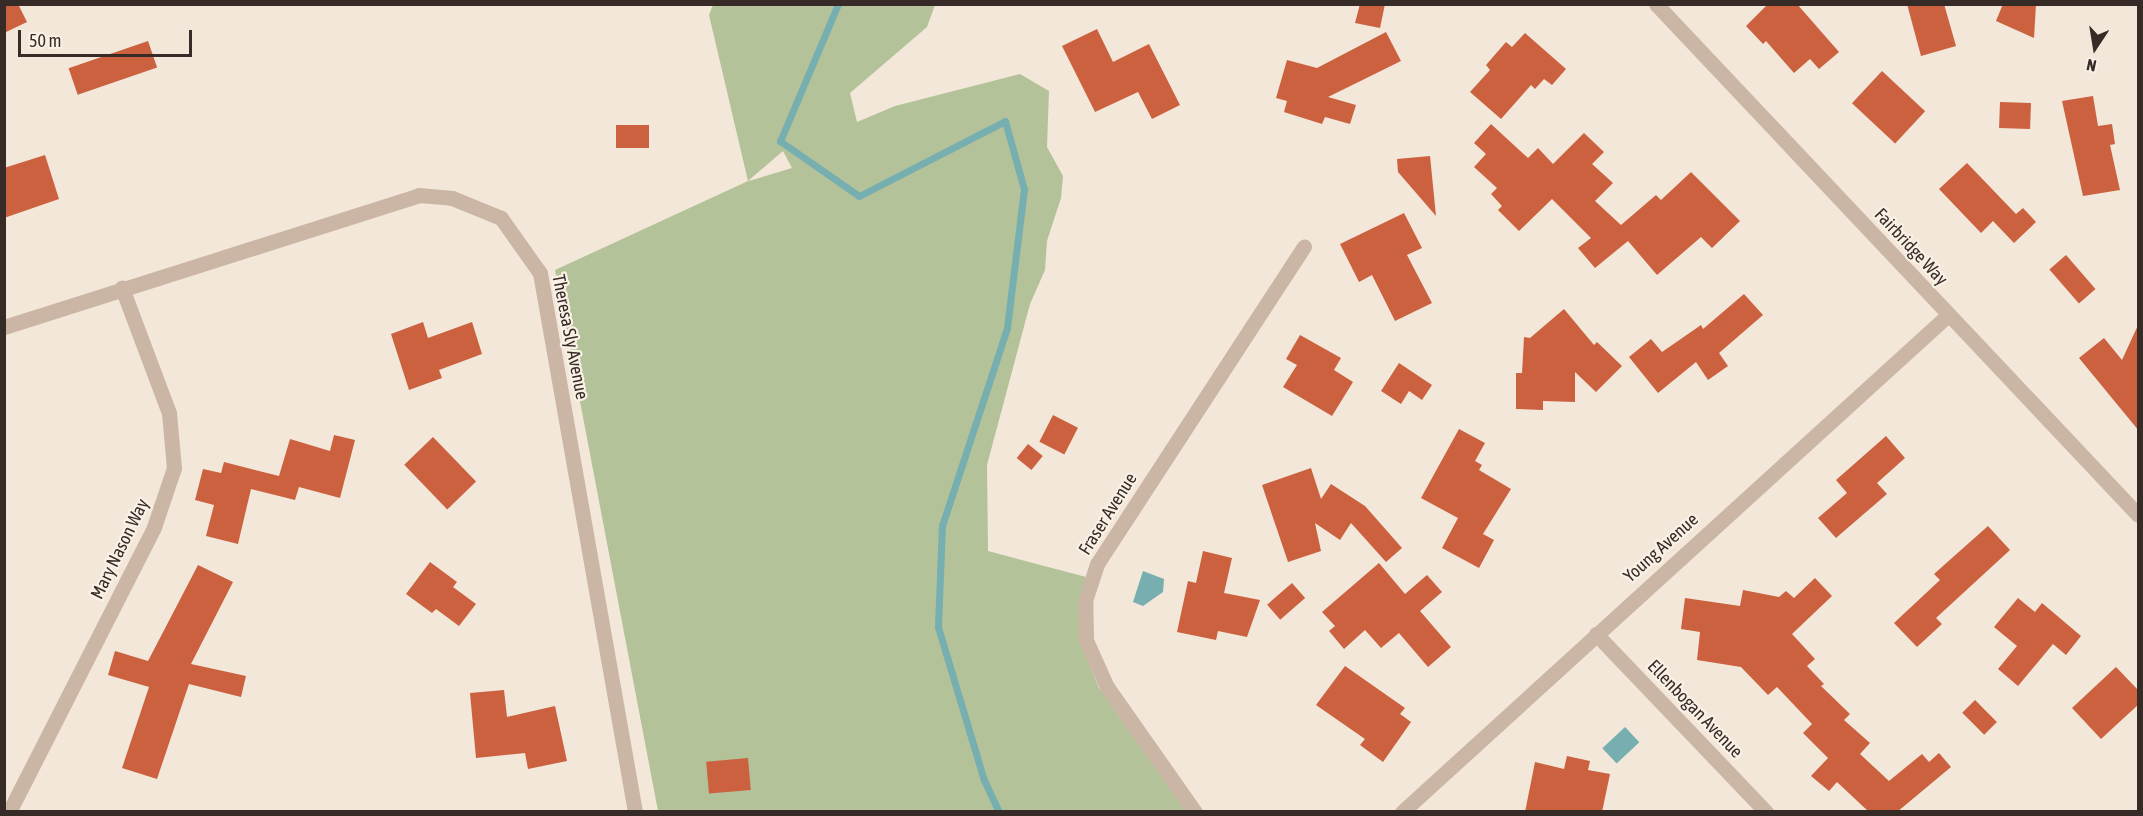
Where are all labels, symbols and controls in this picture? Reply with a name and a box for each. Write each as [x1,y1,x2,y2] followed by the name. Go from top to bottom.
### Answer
[21,18,195,56] scale bar
[2065,18,2125,78] north arrow
[29,30,61,51] text: 50 m
[2085,56,2098,75] text: N
[1870,204,1952,290] street label: Fairbridge Way
[547,273,593,401] street label: Theresa Sly Avenue
[1074,469,1142,559] street label: Fraser Avenue
[86,495,154,603] street label: Mary Nason Way
[1619,509,1703,587] street label: Young Avenue
[1643,656,1747,762] street label: Ellenbogan Avenue

